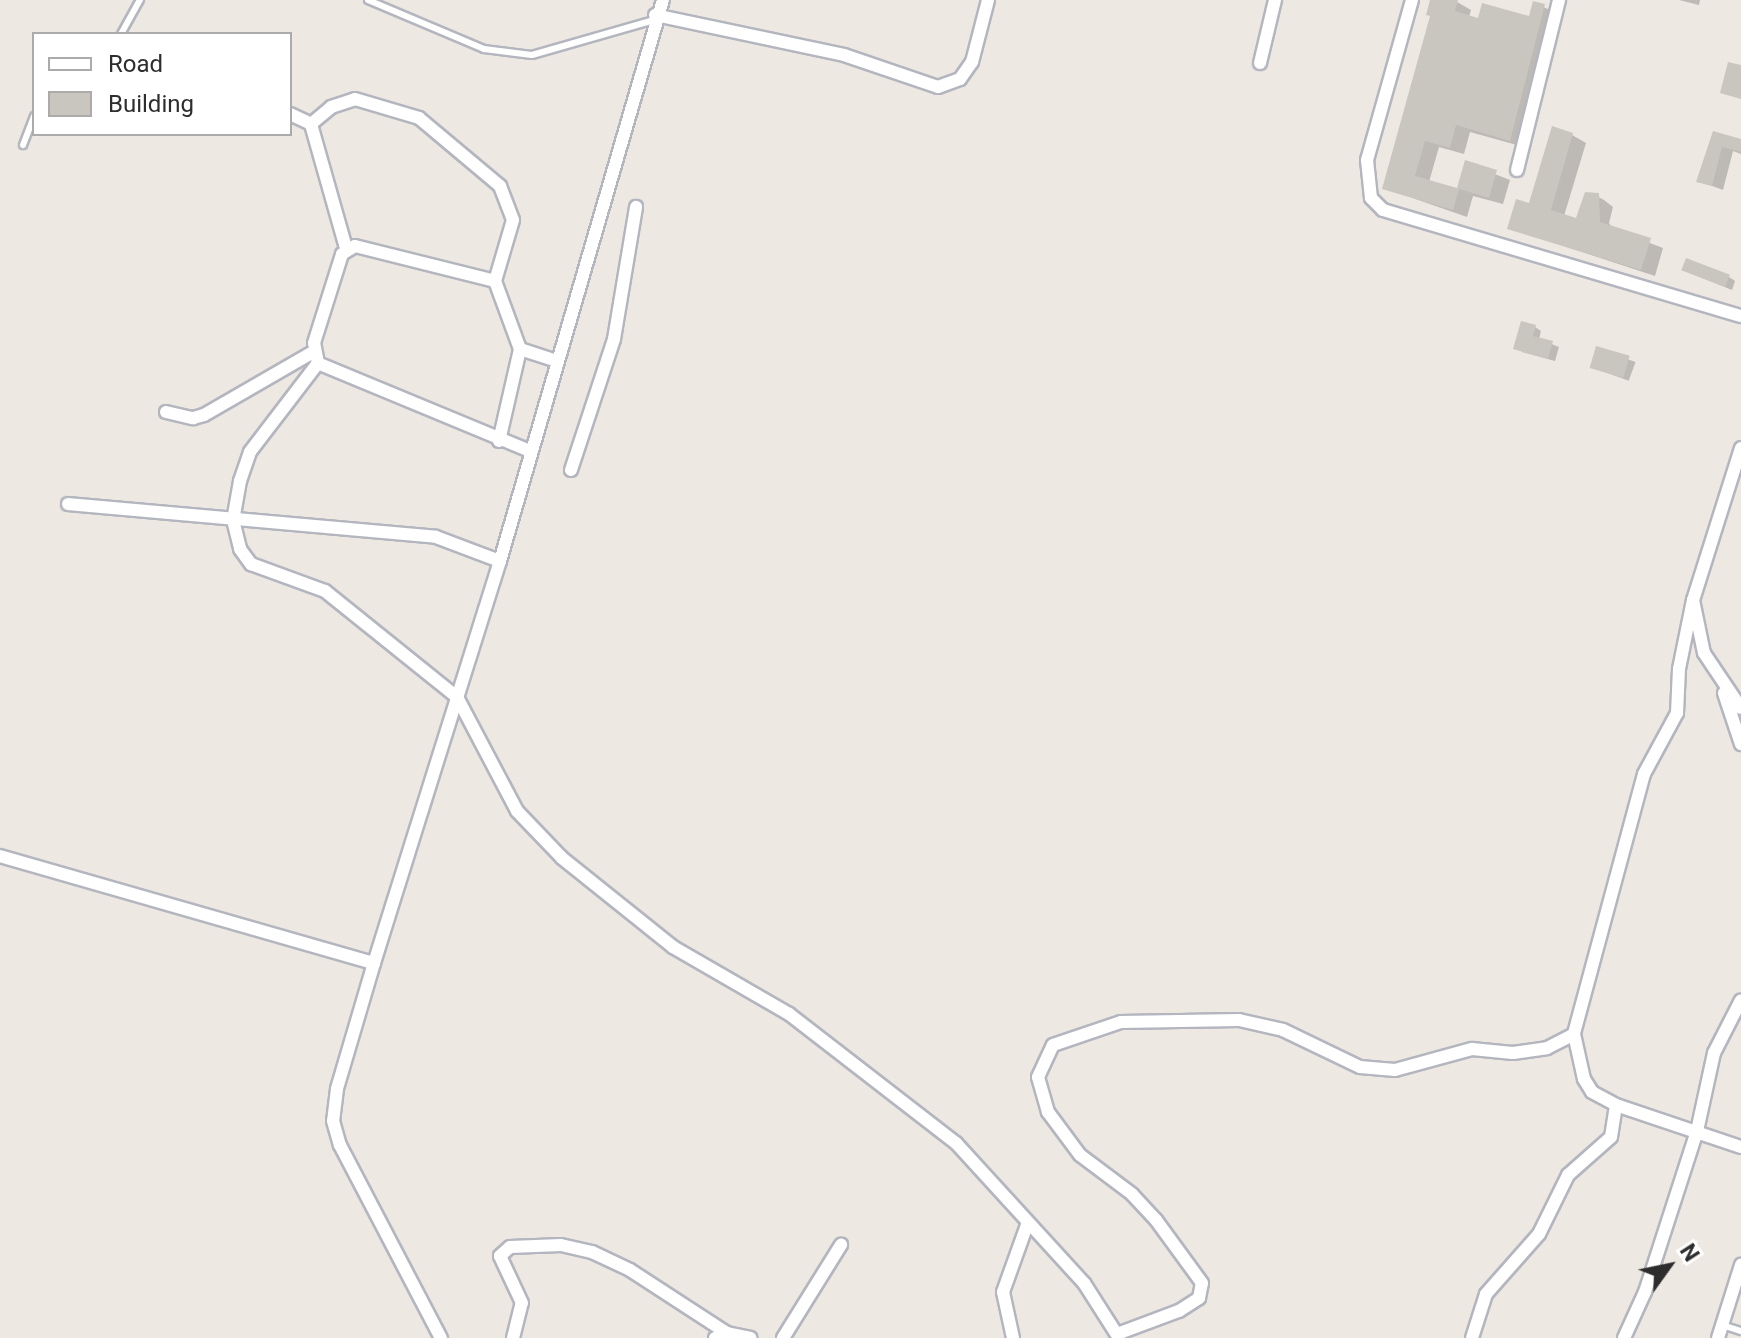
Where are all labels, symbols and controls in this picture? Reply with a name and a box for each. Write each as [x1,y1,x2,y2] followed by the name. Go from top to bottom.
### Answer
[32,32,292,136] legend
[108,50,163,78] text: Road
[108,90,194,118] text: Building
[1629,1226,1709,1306] north arrow
[1675,1239,1704,1266] text: N

